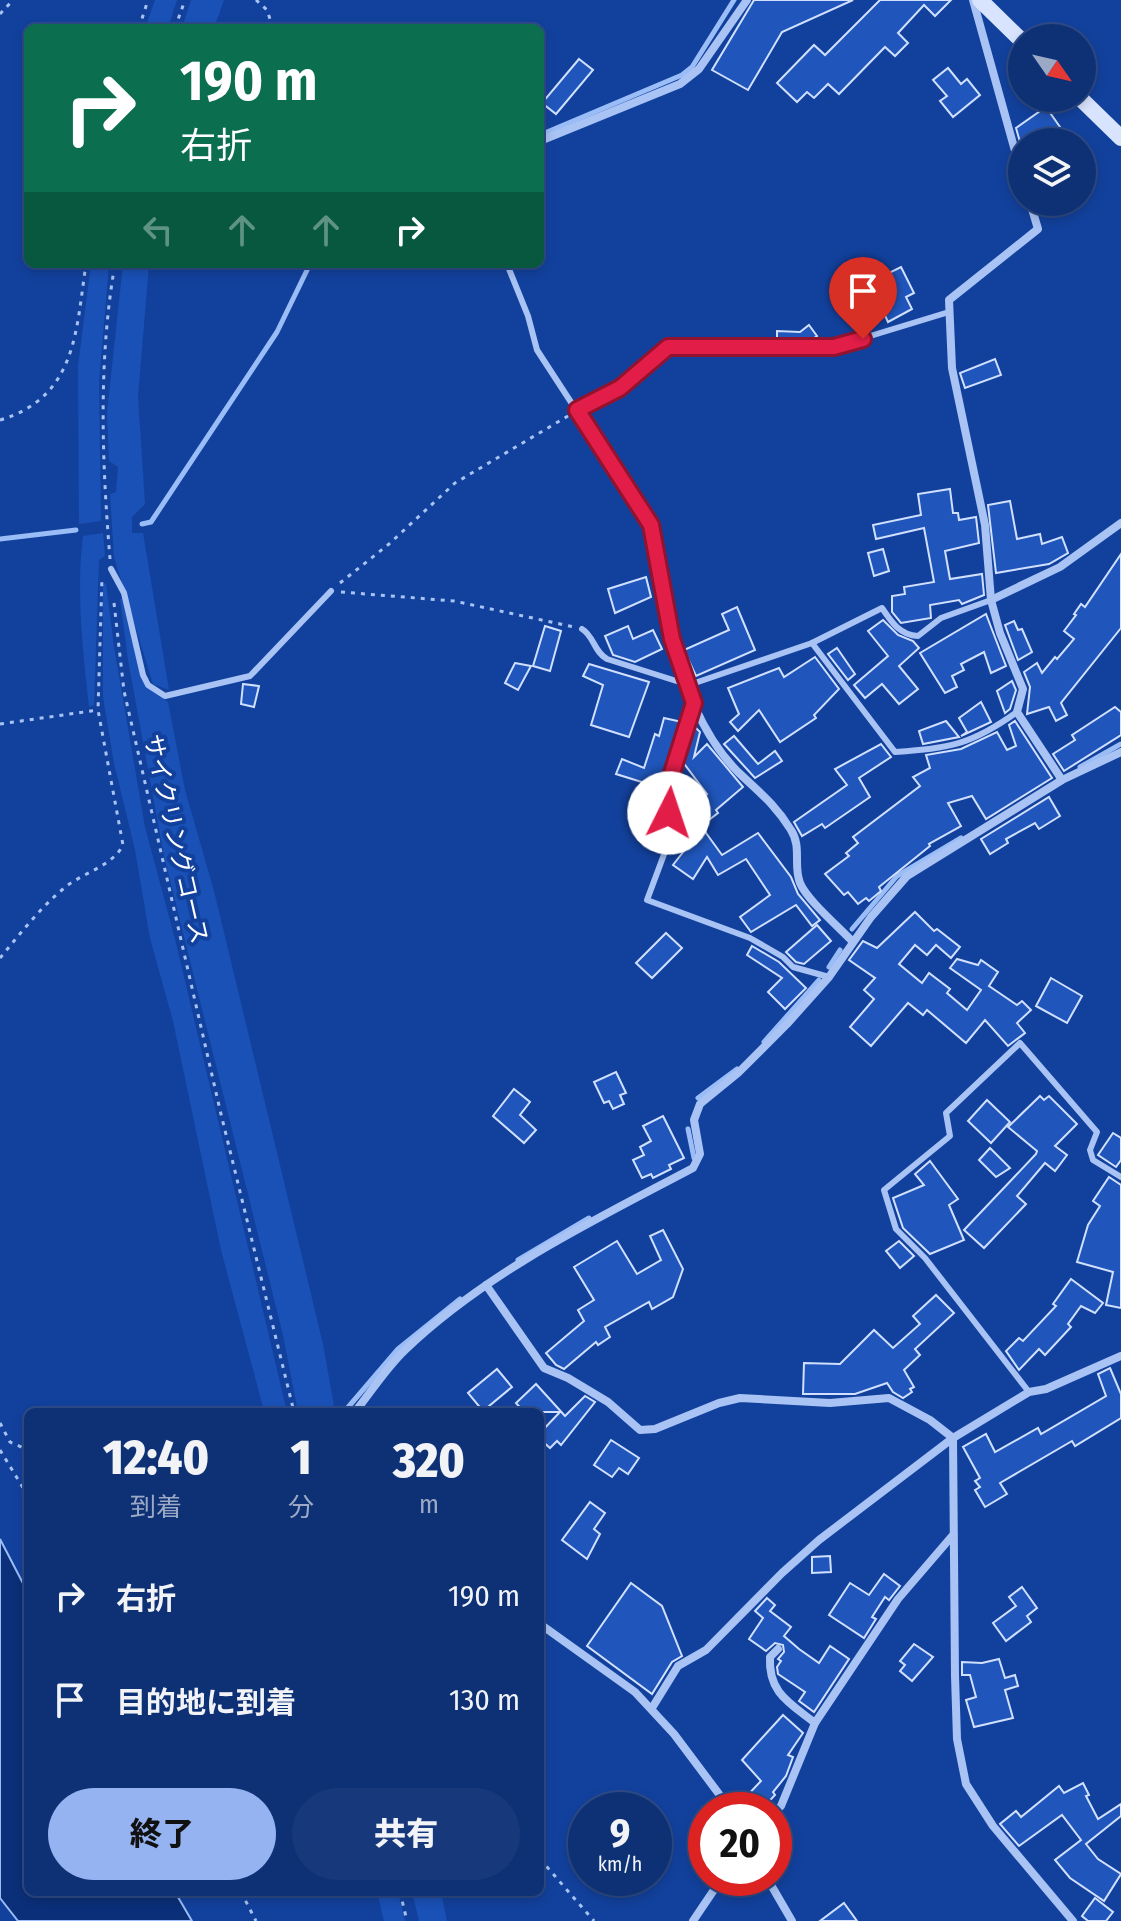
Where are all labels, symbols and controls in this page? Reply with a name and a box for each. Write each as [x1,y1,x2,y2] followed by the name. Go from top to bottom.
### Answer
[1008,24,1096,112] north arrow
[1008,24,1096,216] map controls
[180,48,318,115] text: 190 m
[48,56,152,160] icon: right
[180,124,252,168] text: 右折
[1008,128,1096,216] button: layers
[136,208,180,252] icon: left
[220,208,264,252] icon: ahead
[304,208,348,252] icon: ahead
[388,208,432,252] icon: right
[829,257,897,339] pin
[841,269,885,313] icon: arrive
[138,731,214,947] street label: サイクリングコース
[627,771,711,855] position arrow
[103,1429,209,1487] text: 12:40
[291,1429,311,1487] text: 1
[393,1432,465,1490] text: 320
[419,1489,439,1520] text: m
[130,1492,182,1523] text: 到着
[288,1492,314,1523] text: 分
[48,1574,92,1618] icon: right
[448,1578,520,1614] text: 190 m
[116,1581,176,1617] text: 右折
[48,1678,92,1722] icon: arrive
[449,1682,520,1718] text: 130 m
[116,1685,296,1721] text: 目的地に到着
[48,1788,276,1880] button: 終了
[292,1788,520,1880] button: 共有
[688,1792,792,1896] speed limit sign: 20
[610,1810,630,1858] text: 9
[598,1852,642,1876] text: km/h

